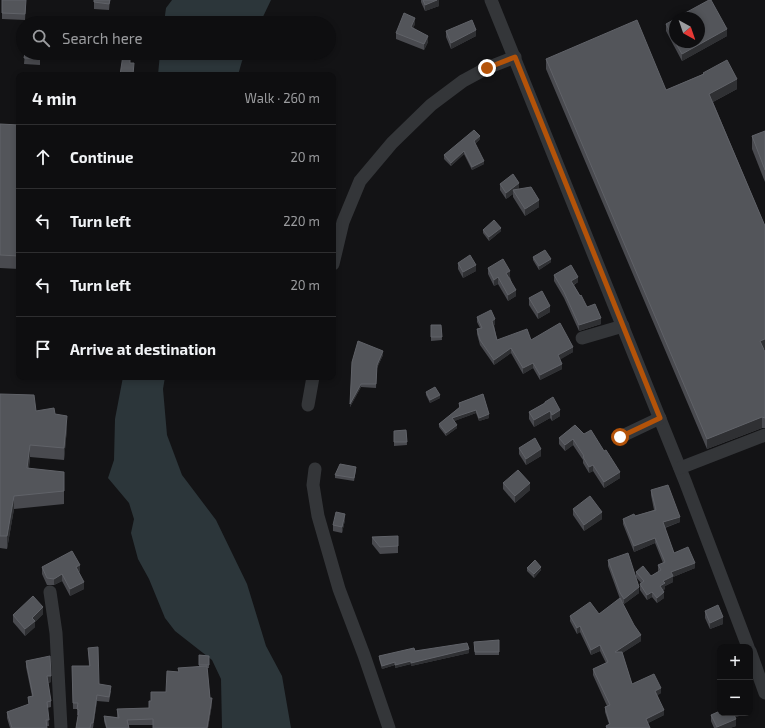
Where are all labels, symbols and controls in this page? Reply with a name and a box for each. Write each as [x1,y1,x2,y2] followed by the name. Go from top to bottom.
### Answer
[669,12,705,48] north arrow
[16,16,336,60] search box
[30,27,52,49] icon: search
[62,29,143,47] text: Search here
[478,59,496,77] route end
[32,88,76,108] text: 4 min
[245,90,320,106] text: Walk · 260 m
[32,146,54,168] icon: ahead
[70,148,133,166] text: Continue
[291,149,320,165] text: 20 m
[32,210,54,232] icon: left
[70,212,131,230] text: Turn left
[283,213,320,229] text: 220 m
[32,274,54,296] icon: left
[70,276,131,294] text: Turn left
[291,277,320,293] text: 20 m
[32,338,54,360] icon: arrive
[70,340,216,358] text: Arrive at destination
[611,428,629,446] route start
[717,644,753,716] map controls
[717,644,753,680] button: +
[717,680,753,716] button: −

